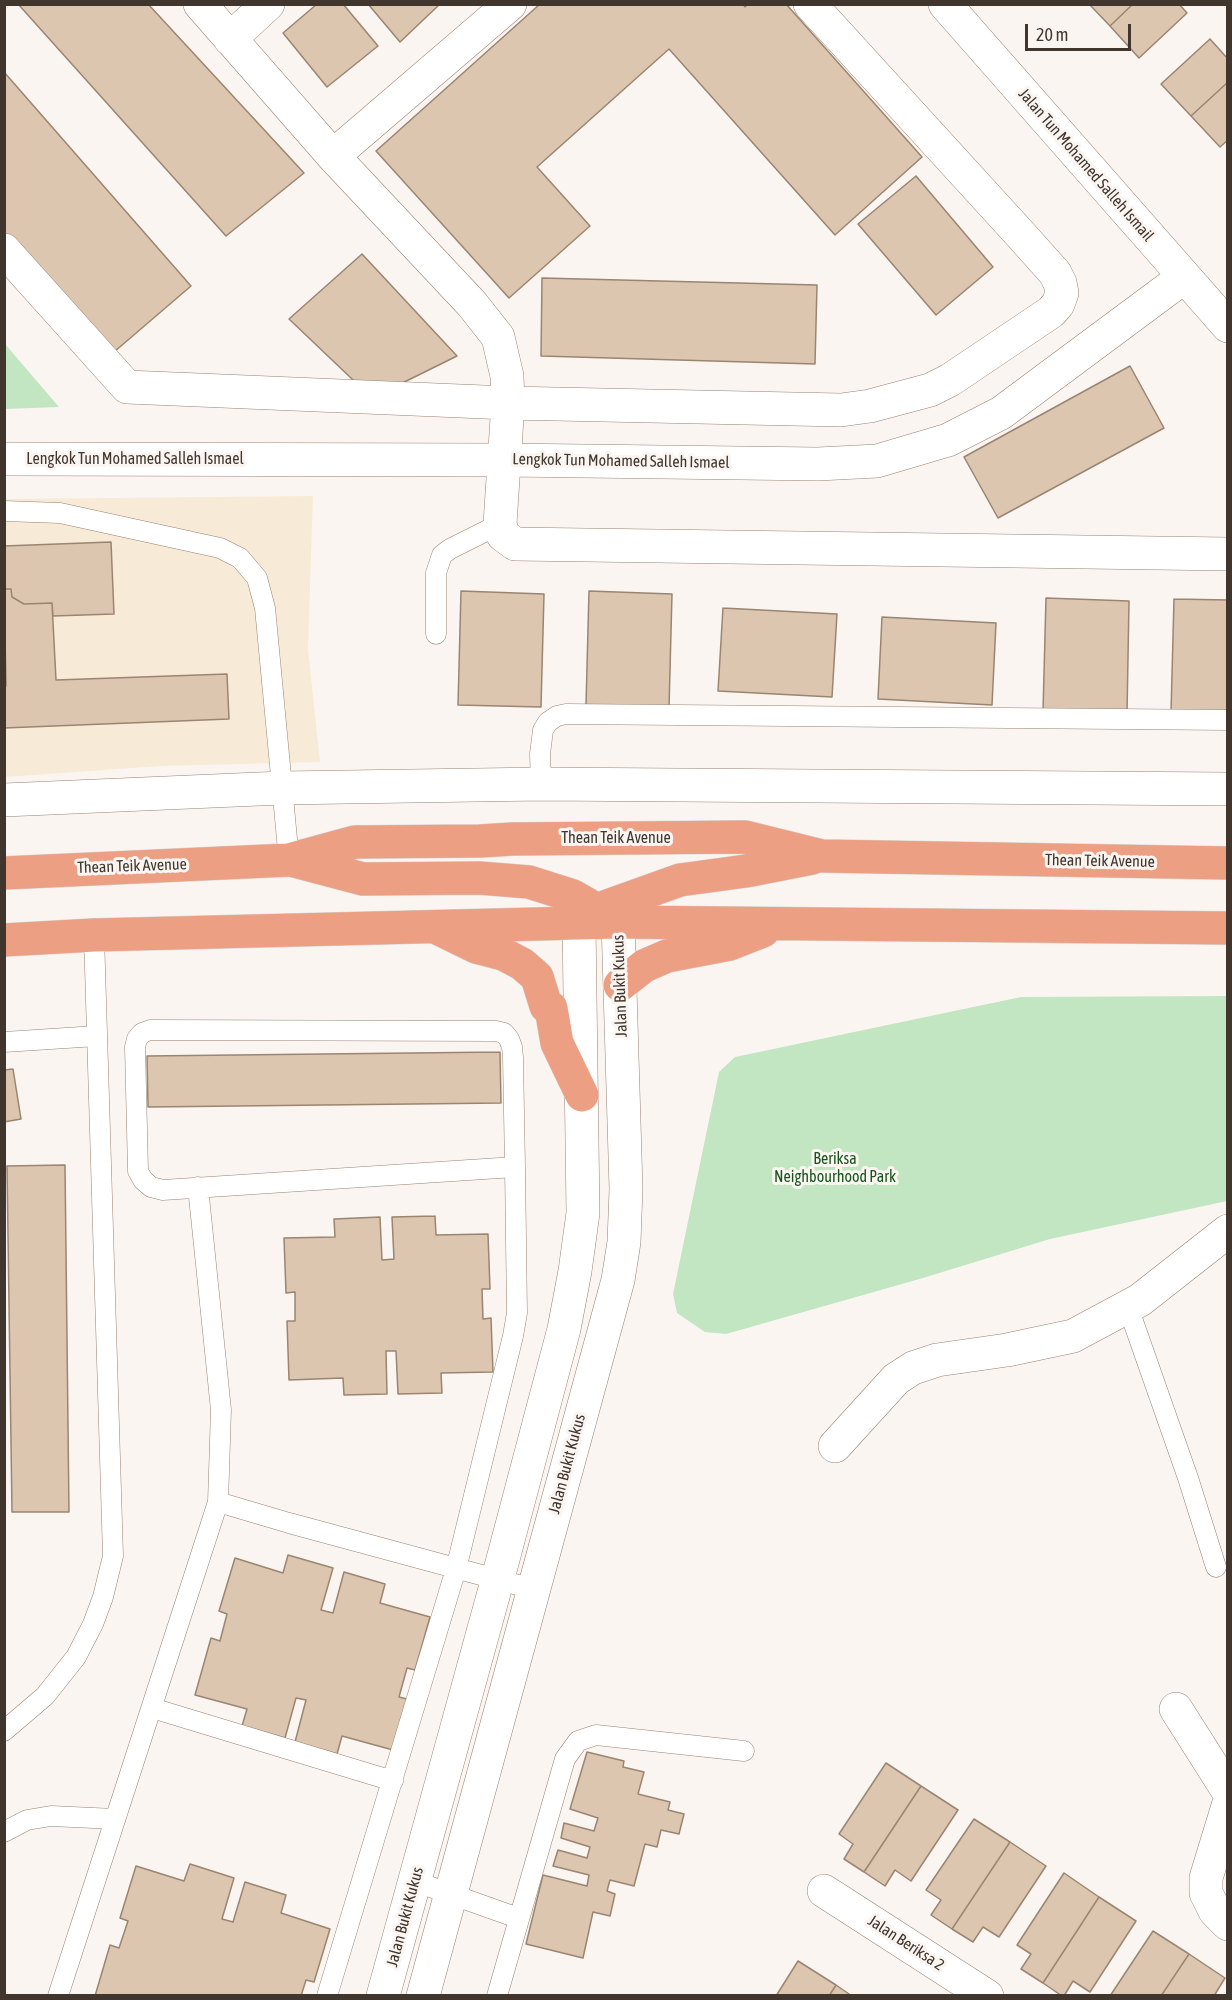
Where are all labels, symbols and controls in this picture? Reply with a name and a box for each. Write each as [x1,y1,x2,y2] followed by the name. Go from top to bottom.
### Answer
[1028,12,1134,50] scale bar
[1036,24,1068,45] text: 20 m
[1014,85,1158,245] street label: Jalan Tun Mohamed Salleh Ismail
[26,449,244,469] street label: Lengkok Tun Mohamed Salleh Ismael
[512,450,730,472] street label: Lengkok Tun Mohamed Salleh Ismael
[561,828,671,848] street label: Thean Teik Avenue
[1045,850,1155,872] street label: Thean Teik Avenue
[77,854,187,878] street label: Thean Teik Avenue
[609,935,631,1037] street label: Jalan Bukit Kukus
[774,1149,896,1187] park label: Beriksa Neighbourhood Park
[544,1412,590,1516] street label: Jalan Bukit Kukus
[382,1865,428,1969] street label: Jalan Bukit Kukus
[864,1911,948,1975] street label: Jalan Beriksa 2

